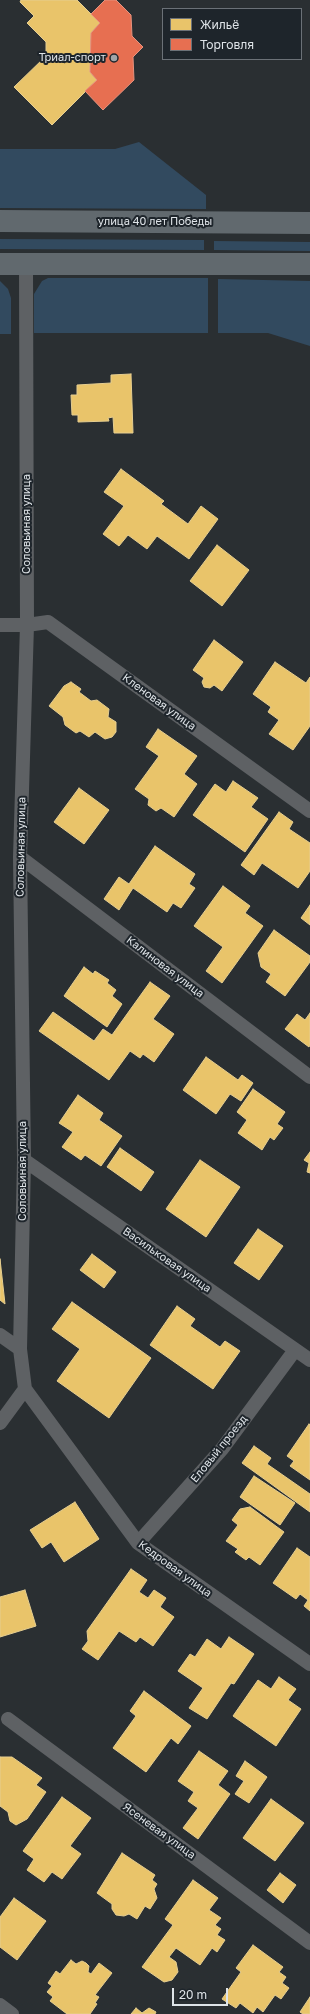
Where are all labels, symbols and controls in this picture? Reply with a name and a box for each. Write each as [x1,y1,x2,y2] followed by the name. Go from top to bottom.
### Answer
[162,8,302,60] legend
[200,17,239,32] text: Жильё
[200,37,254,52] text: Торговля
[39,51,106,65] place label: Триал-спорт
[109,53,119,63] marker: Триал-спорт
[98,215,212,229] street label: улица 40 лет Победы
[20,474,34,574] street label: Соловьиная улица
[120,671,198,733] street label: Кленовая улица
[14,797,28,897] street label: Соловьиная улица
[124,933,206,1001] street label: Калиновая улица
[16,1121,30,1221] street label: Соловьиная улица
[120,1225,214,1295] street label: Васильковая улица
[188,1413,250,1485] street label: Еловый проезд
[136,1538,214,1600] street label: Кедровая улица
[120,1800,198,1862] street label: Ясеневая улица
[174,1980,230,2006] scale bar
[179,1987,207,2002] text: 20 m

